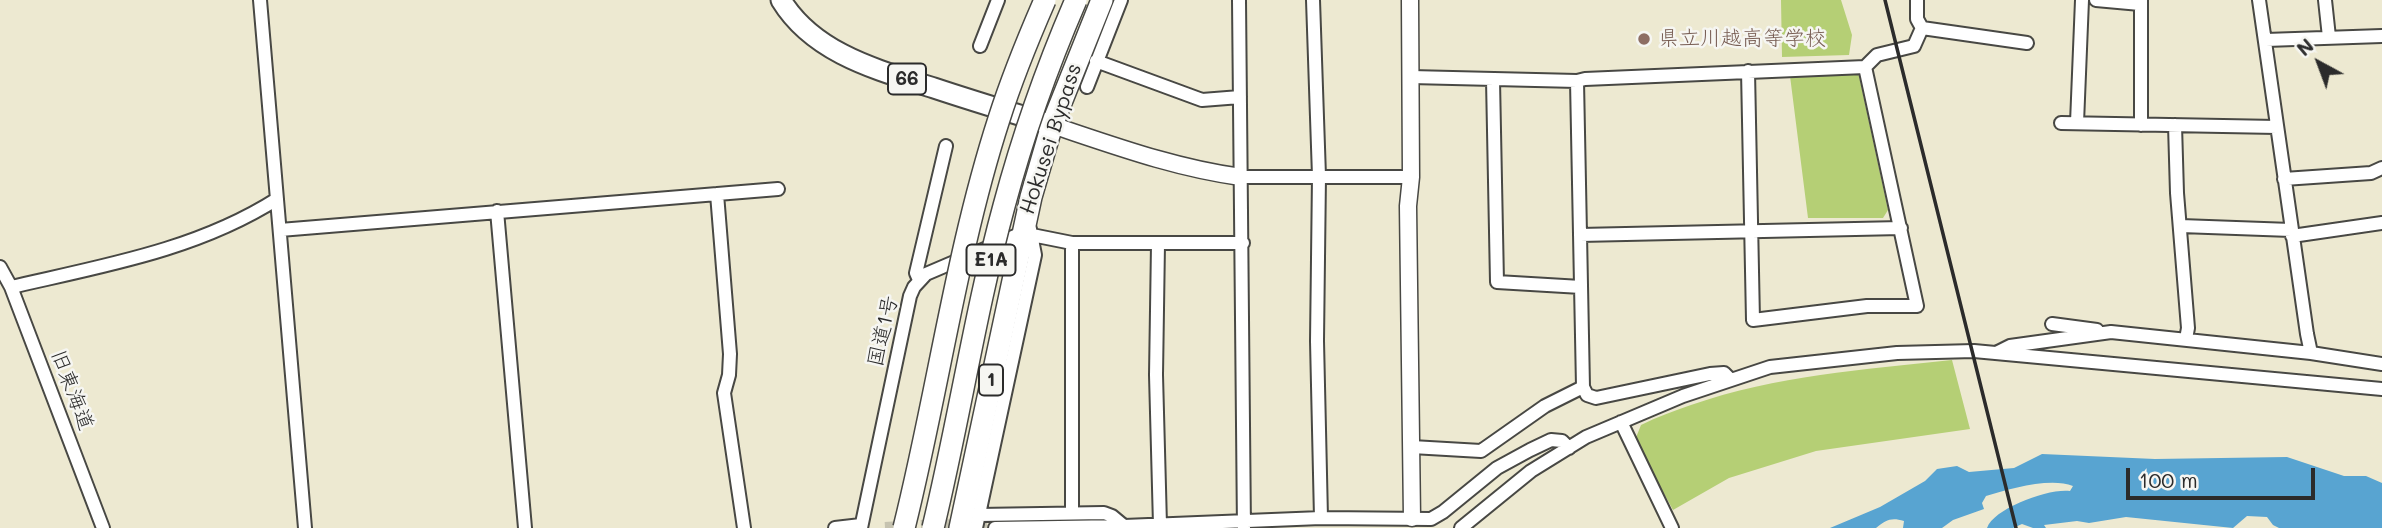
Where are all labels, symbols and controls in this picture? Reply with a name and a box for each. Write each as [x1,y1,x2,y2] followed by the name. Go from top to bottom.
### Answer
[1658,26,1826,52] place label: 県立川越高等学校
[2284,28,2354,98] north arrow
[1636,31,1652,47] marker: 県立川越高等学校
[2291,33,2319,61] text: N
[1015,61,1087,217] street label: Hokusei Bypass
[888,64,926,94] road number: 66
[967,244,1016,276] road number: E1A
[863,293,903,369] street label: 国道1号
[45,346,99,434] street label: 旧東海道
[979,364,1003,396] road number: 1
[2130,454,2319,498] scale bar
[2139,466,2198,493] text: 100 m

